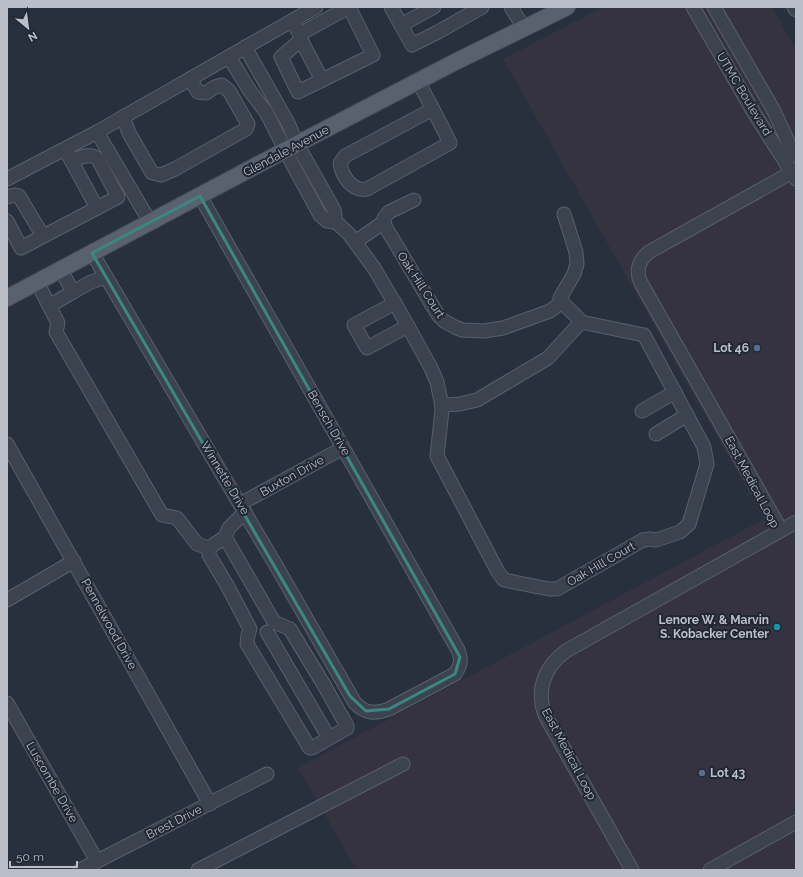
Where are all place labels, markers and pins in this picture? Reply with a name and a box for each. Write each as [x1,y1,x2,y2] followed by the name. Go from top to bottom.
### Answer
[713,341,749,355] place label: Lot 46
[752,343,762,353] marker: Lot 46
[659,613,769,641] place label: Lenore W. & Marvin S. Kobacker Center
[772,622,782,632] marker: Lenore W. & Marvin S. Kobacker Center
[710,766,745,780] place label: Lot 43
[697,768,707,778] marker: Lot 43

